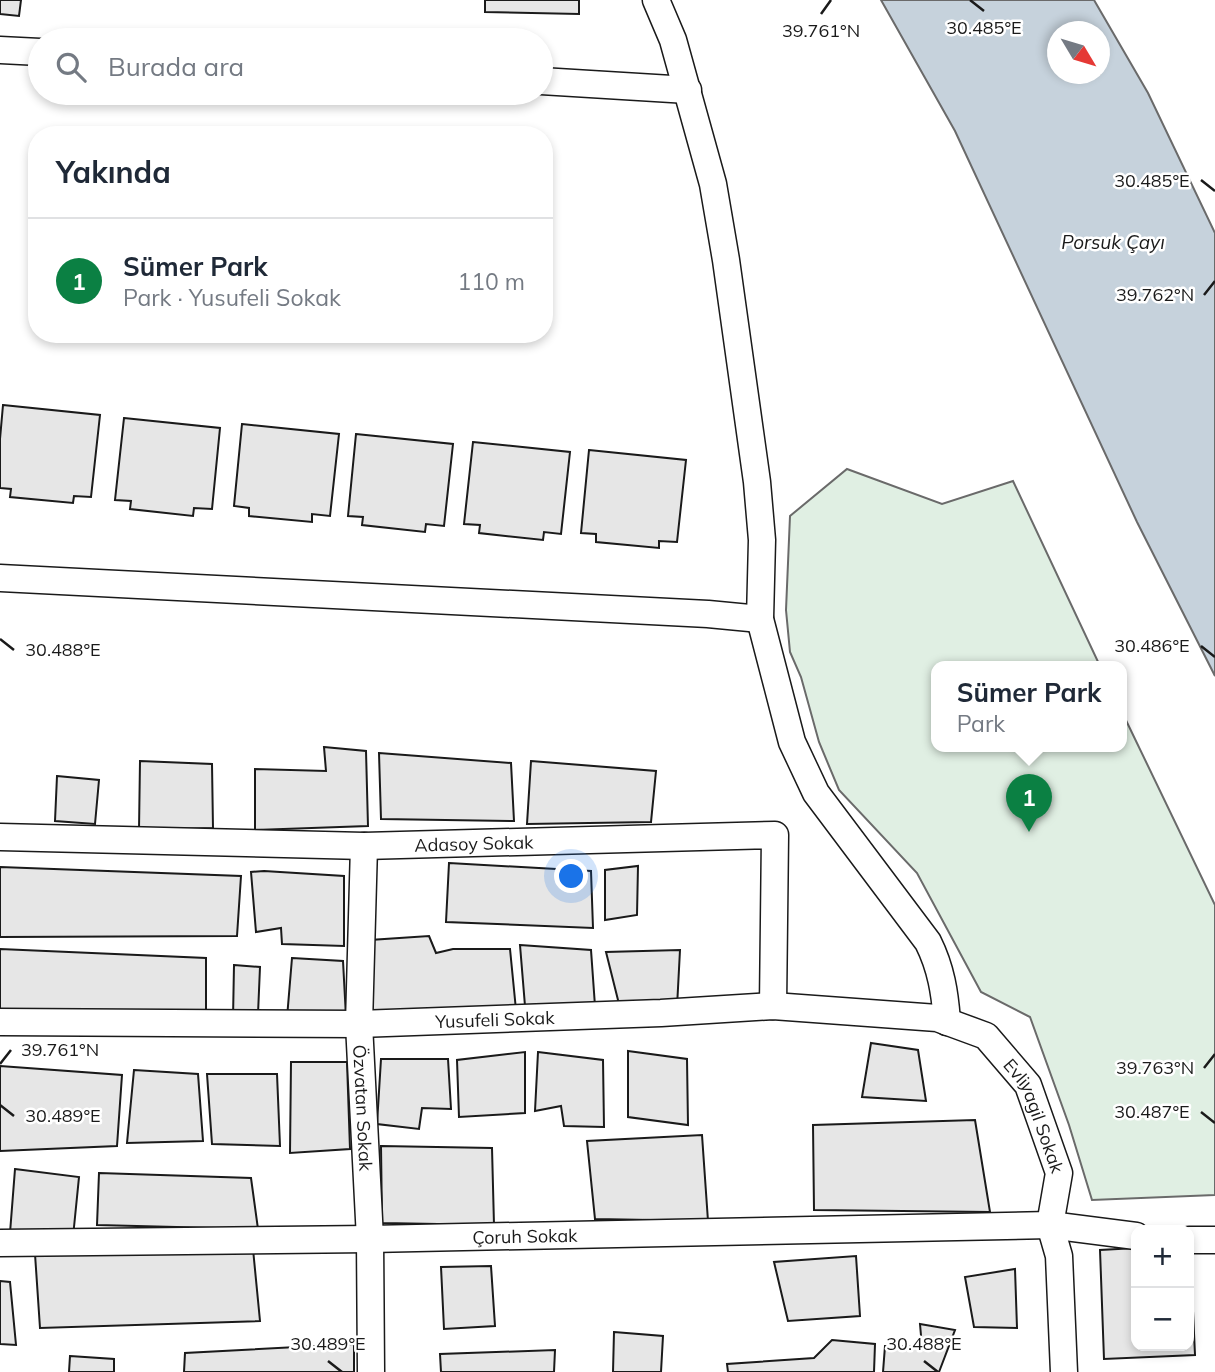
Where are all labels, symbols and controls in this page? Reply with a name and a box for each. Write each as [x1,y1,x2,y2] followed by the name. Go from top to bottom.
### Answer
[946,16,1022,39] text: 30.485°E
[782,19,860,42] text: 39.761°N
[1047,21,1110,84] north arrow
[28,28,553,105] search box
[52,48,90,86] icon: search
[108,50,244,83] text: Burada ara
[56,153,171,191] text: Yakında
[1114,169,1190,192] text: 30.485°E
[1061,230,1165,254] water label: Porsuk Çayı
[123,250,268,283] text: Sümer Park
[72,267,86,296] text: 1
[457,267,525,296] text: 110 m
[123,283,341,312] text: Park · Yusufeli Sokak
[1116,283,1194,306] text: 39.762°N
[1114,634,1190,657] text: 30.486°E
[25,638,101,661] text: 30.488°E
[931,661,1127,752] popup
[957,676,1101,709] text: Sümer Park
[957,709,1005,738] text: Park
[1006,774,1052,832] pin: 1
[414,830,534,856] street label: Adasoy Sokak
[554,859,588,893] your location
[434,1005,556,1033] street label: Yusufeli Sokak
[21,1038,99,1061] text: 39.761°N
[349,1044,378,1172] street label: Özvatan Sokak
[999,1054,1070,1177] street label: Evliyagil Sokak
[1116,1056,1194,1079] text: 39.763°N
[1114,1100,1190,1123] text: 30.487°E
[25,1104,101,1127] text: 30.489°E
[472,1223,578,1248] street label: Çoruh Sokak
[1131,1225,1194,1351] map controls
[1131,1225,1194,1288] button: +
[1131,1288,1194,1351] button: −
[290,1332,366,1355] text: 30.489°E
[886,1332,962,1355] text: 30.488°E

